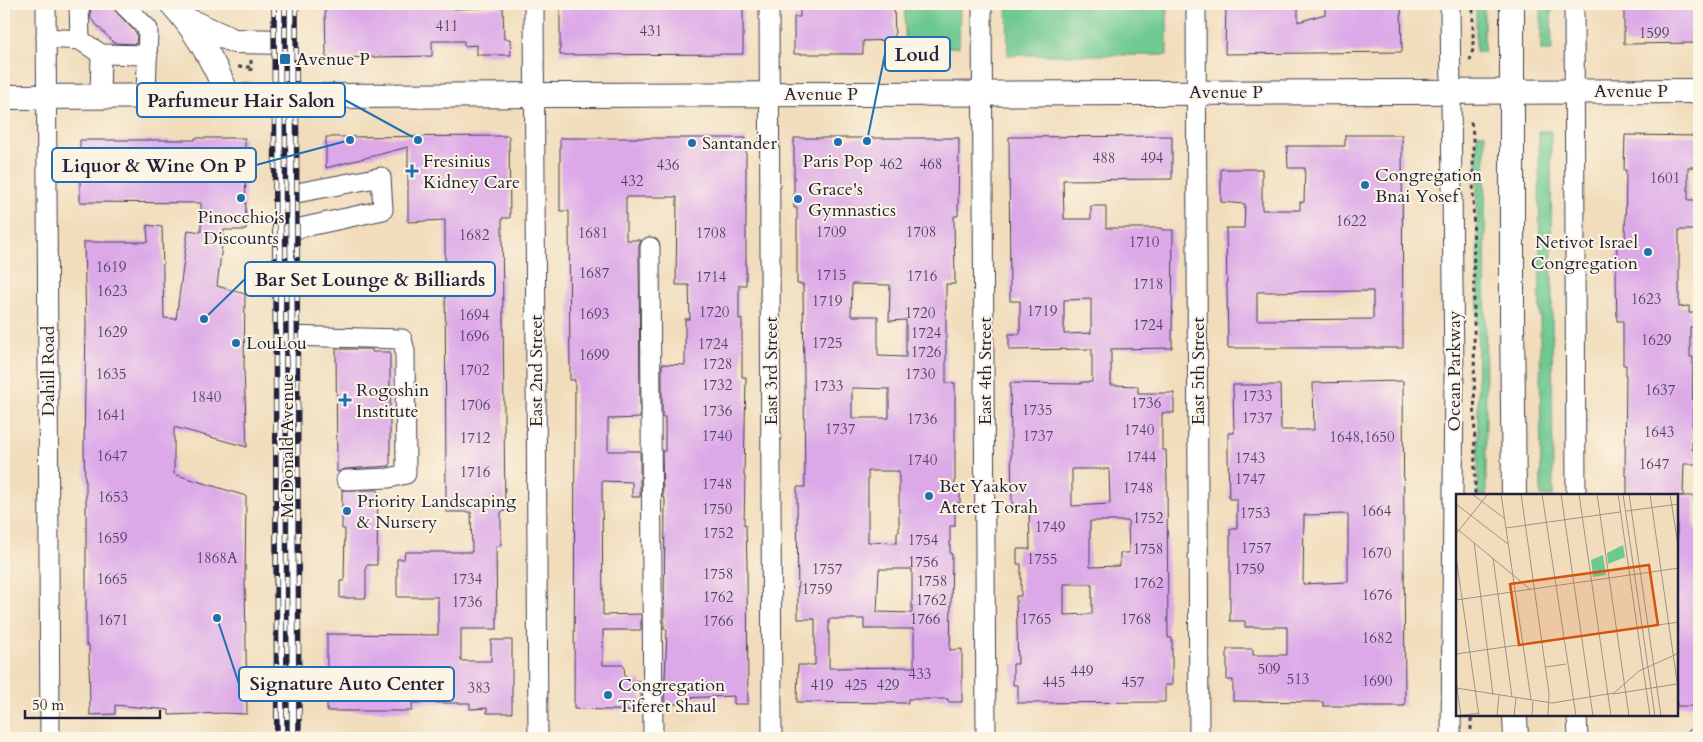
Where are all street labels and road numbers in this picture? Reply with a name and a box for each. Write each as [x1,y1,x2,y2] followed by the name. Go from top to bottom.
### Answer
[1594,79,1668,104] street label: Avenue P
[1189,80,1263,105] street label: Avenue P
[784,82,858,107] street label: Avenue P
[1442,310,1467,432] street label: Ocean Parkway
[524,314,549,427] street label: East 2nd Street
[759,316,784,425] street label: East 3rd Street
[973,317,998,425] street label: East 4th Street
[1186,317,1211,425] street label: East 5th Street
[36,325,61,416] street label: Dahill Road
[275,374,300,518] street label: McDonald Avenue

